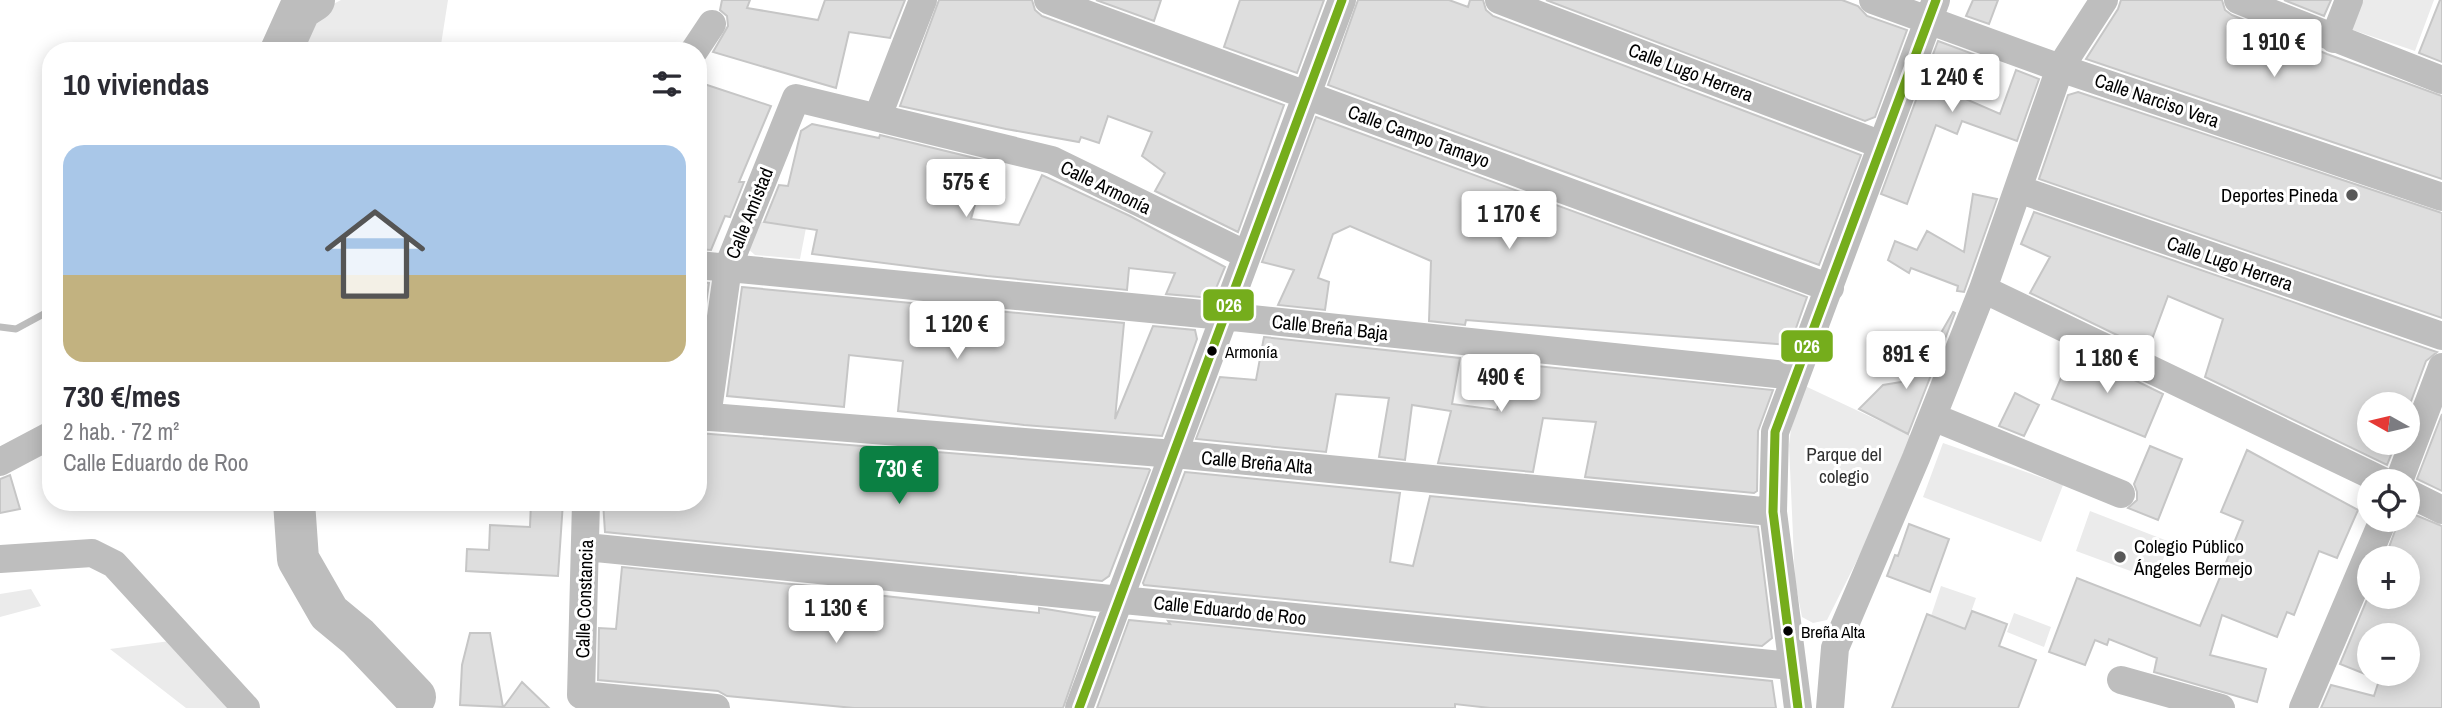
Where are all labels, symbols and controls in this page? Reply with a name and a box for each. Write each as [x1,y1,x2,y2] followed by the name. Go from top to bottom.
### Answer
[2209,20,2339,79] pin: 1 910 €
[2243,26,2305,57] text: 1 910 €
[1625,36,1757,108] street label: Calle Lugo Herrera
[1887,54,2017,114] pin: 1 240 €
[1921,61,1983,92] text: 1 240 €
[63,64,209,104] text: 10 viviendas
[648,65,686,103] icon: filters
[2091,67,2223,134] street label: Calle Narciso Vera
[1345,98,1493,174] street label: Calle Campo Tamayo
[1056,154,1156,220] street label: Calle Armonía
[917,160,1015,219] pin: 575 €
[719,164,779,262] street label: Calle Amistad
[942,166,990,197] text: 575 €
[2221,182,2338,208] place label: Deportes Pineda
[2344,187,2360,203] marker: Deportes Pineda
[312,191,438,317] icon: home
[1444,191,1574,251] pin: 1 170 €
[1478,198,1540,229] text: 1 170 €
[2164,229,2297,297] street label: Calle Lugo Herrera
[1202,288,1255,322] line badge: 026
[1216,292,1242,318] text: 026
[892,302,1022,361] pin: 1 120 €
[926,308,988,339] text: 1 120 €
[1271,308,1390,346] street label: Calle Breña Baja
[1780,329,1834,363] line badge: 026
[1857,332,1955,391] pin: 891 €
[1794,333,1820,359] text: 026
[2042,336,2172,395] pin: 1 180 €
[1882,338,1930,369] text: 891 €
[1224,340,1278,363] place label: Armonía
[2076,342,2138,373] text: 1 180 €
[1205,344,1219,358] marker: Armonía
[1452,354,1550,414] pin: 490 €
[1477,361,1525,392] text: 490 €
[63,376,181,416] text: 730 €/mes
[2357,392,2420,455] north arrow
[2357,392,2420,686] map controls
[63,416,179,447] text: 2 hab. · 72 m²
[1806,441,1882,489] park label: Parque del colegio
[1200,444,1314,480] street label: Calle Breña Alta
[63,447,249,478] text: Calle Eduardo de Roo
[850,447,948,506] pin: 730 €
[875,453,923,484] text: 730 €
[2357,469,2420,532] button: locate
[2133,533,2253,581] place label: Colegio Público Ángeles Bermejo
[569,539,599,659] street label: Calle Constancia
[2357,546,2420,609] button: +
[2112,549,2128,565] marker: Colegio Público Ángeles Bermejo
[771,586,901,645] pin: 1 130 €
[1152,589,1308,631] street label: Calle Eduardo de Roo
[805,592,867,623] text: 1 130 €
[1801,620,1866,643] place label: Breña Alta
[2357,623,2420,686] button: −
[1781,624,1795,638] marker: Breña Alta

